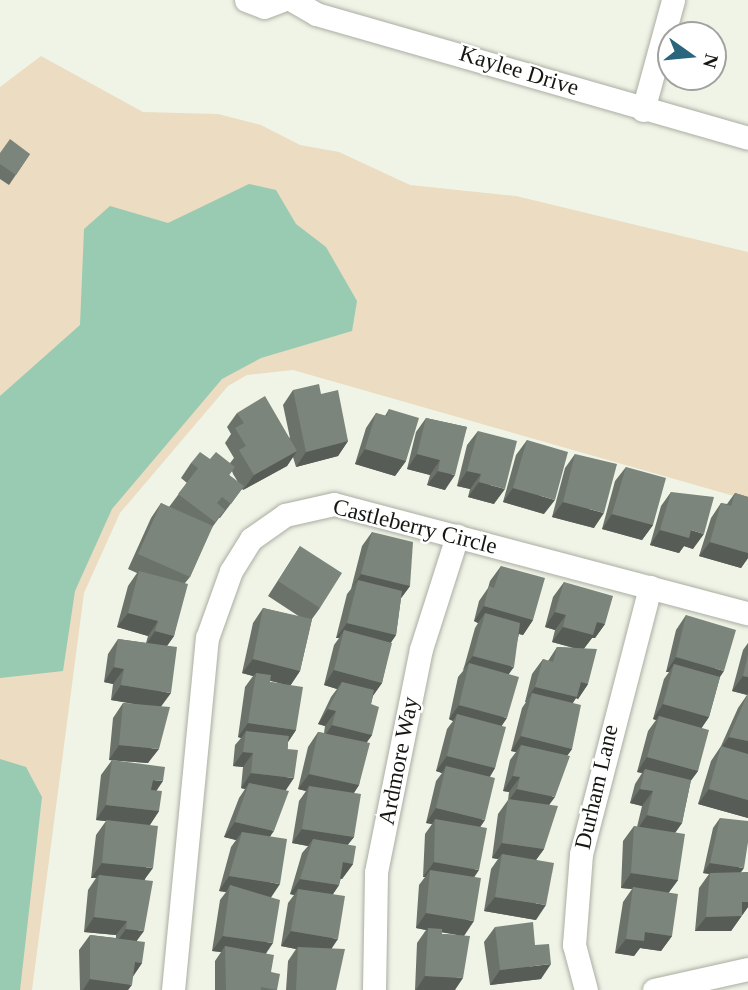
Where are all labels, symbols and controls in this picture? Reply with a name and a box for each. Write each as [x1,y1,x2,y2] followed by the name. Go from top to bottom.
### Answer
[657,21,727,91] north arrow
[456,40,582,102] street label: Kaylee Drive
[699,52,723,70] text: N
[330,493,500,561] street label: Castleberry Circle
[373,694,425,828] street label: Ardmore Way
[569,722,625,852] street label: Durham Lane

